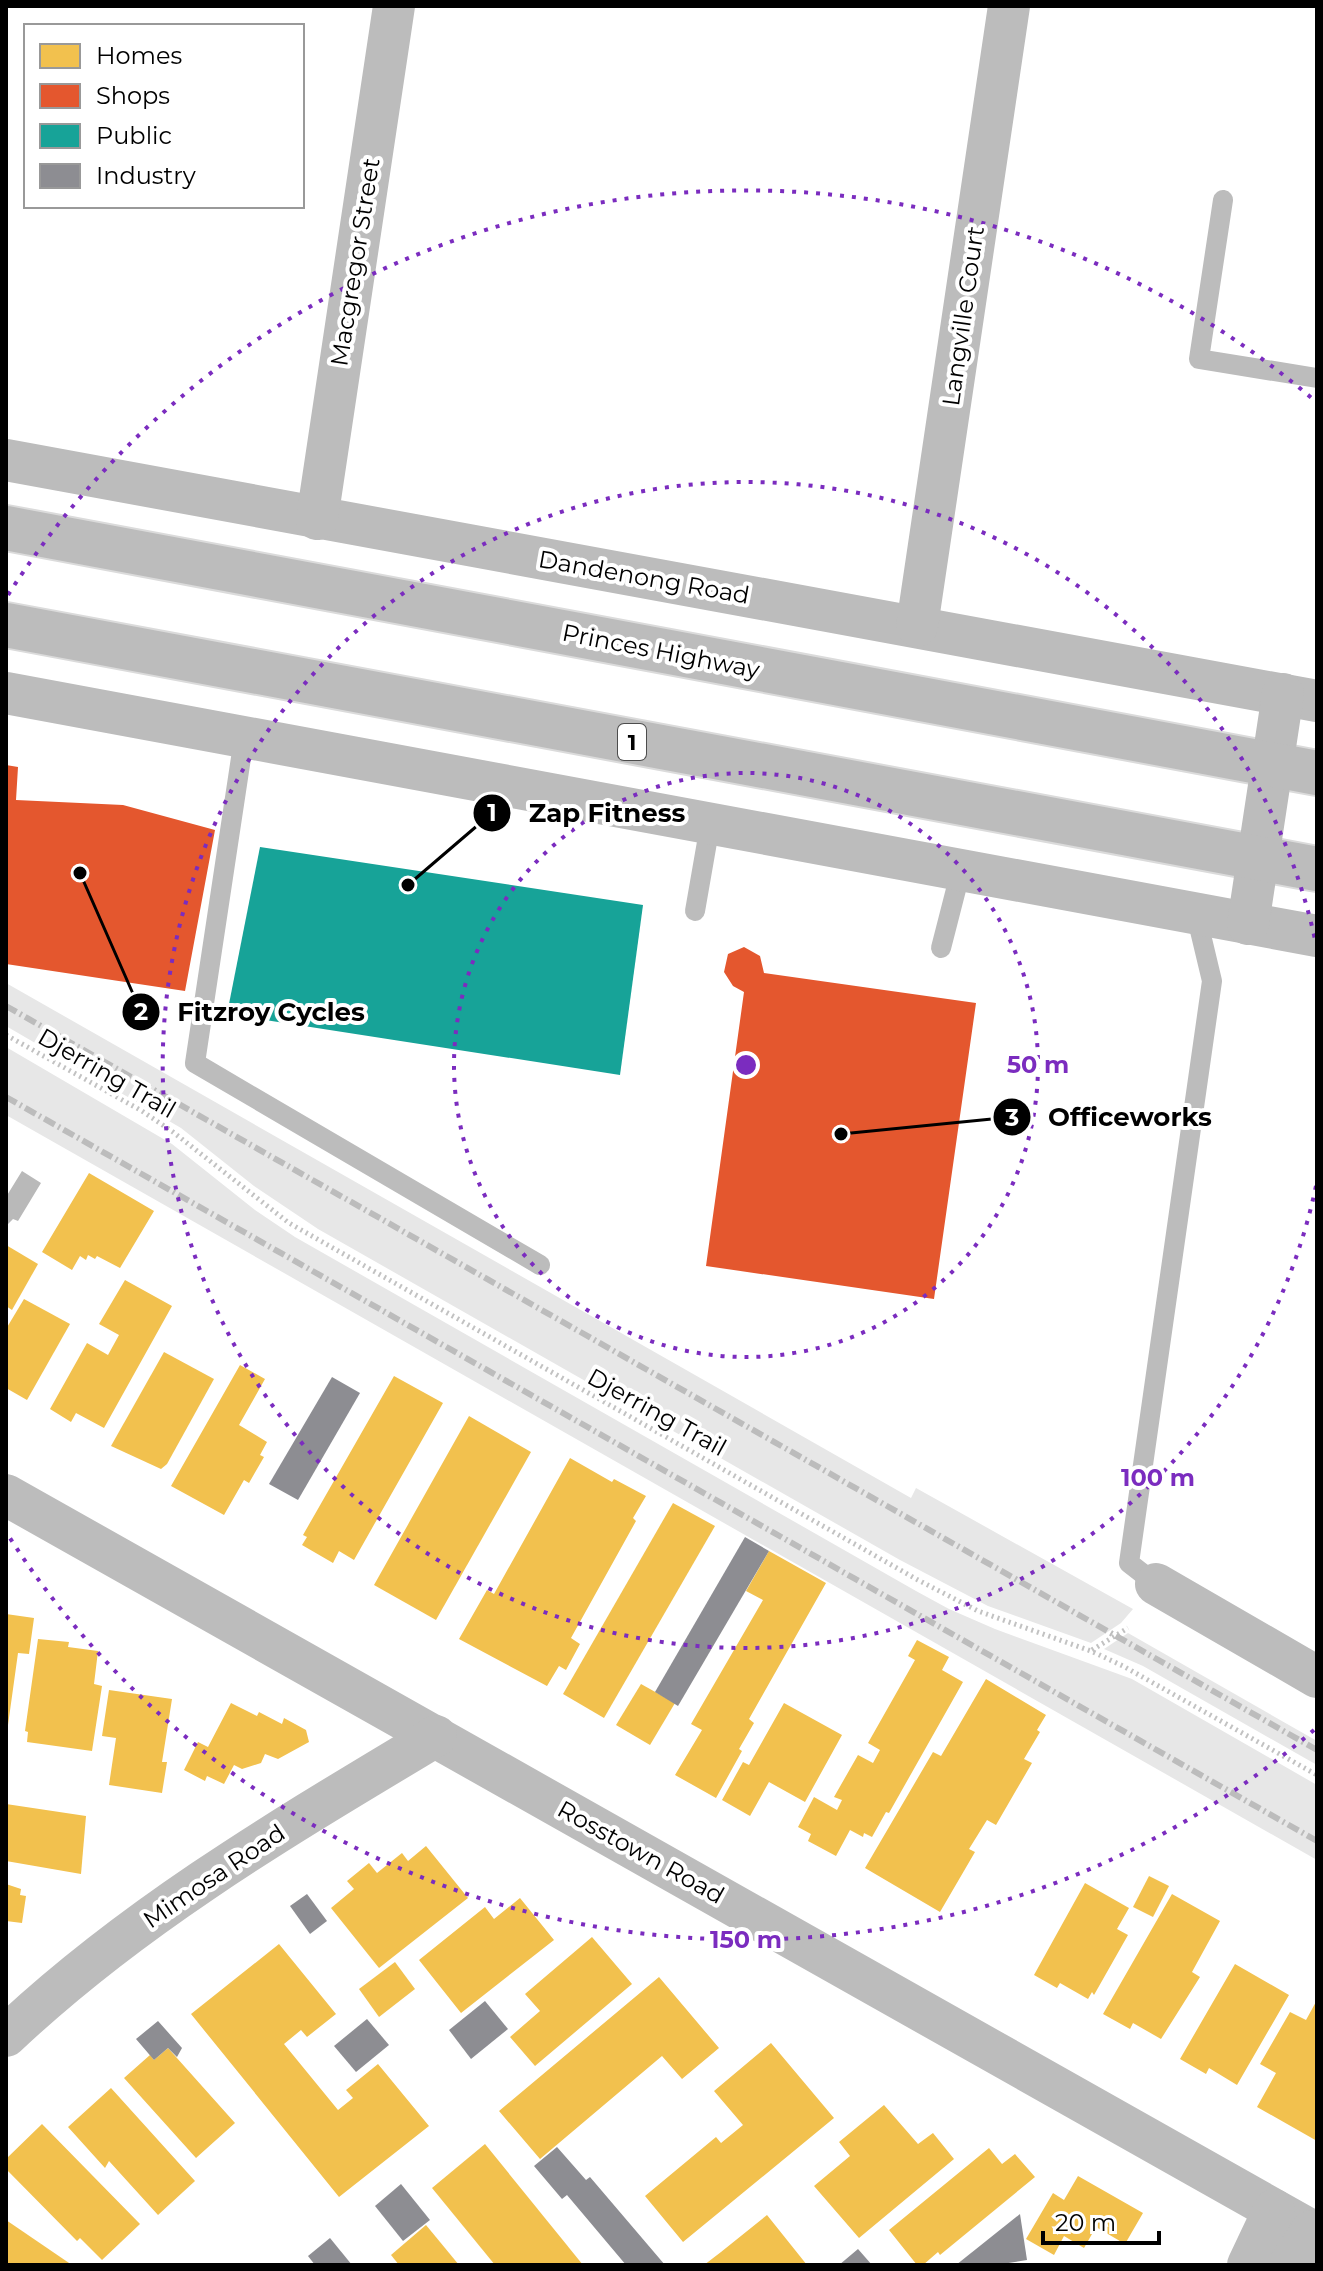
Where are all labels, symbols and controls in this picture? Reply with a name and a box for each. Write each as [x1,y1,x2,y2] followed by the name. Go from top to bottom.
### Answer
[24,24,304,208] legend
[96,41,182,70] text: Homes
[96,81,170,110] text: Shops
[96,121,172,150] text: Public
[324,155,386,368] street label: Macgregor Street
[96,161,196,190] text: Industry
[936,224,990,408] street label: Langville Court
[536,544,752,610] street label: Dandenong Road
[560,618,762,684] street label: Princes Highway
[618,724,646,760] road number: 1
[472,788,701,838] callout: Zap Fitness
[529,797,686,829] text: Zap Fitness
[487,798,497,827] text: 1
[121,987,380,1037] callout: Fitzroy Cycles
[177,996,365,1028] text: Fitzroy Cycles
[134,997,148,1026] text: 2
[33,1022,181,1124] street label: Djerring Trail
[1007,1050,1069,1079] text: 50 m
[732,1051,760,1079] centre of rings
[992,1092,1228,1142] callout: Officeworks
[1048,1101,1212,1133] text: Officeworks
[1004,1103,1019,1132] text: 3
[582,1362,732,1462] street label: Djerring Trail
[1121,1463,1195,1492] text: 100 m
[553,1794,729,1910] street label: Rosstown Road
[138,1818,290,1934] street label: Mimosa Road
[710,1925,782,1954] text: 150 m
[1043,2195,1159,2245] scale bar
[1055,2208,1116,2237] text: 20 m

